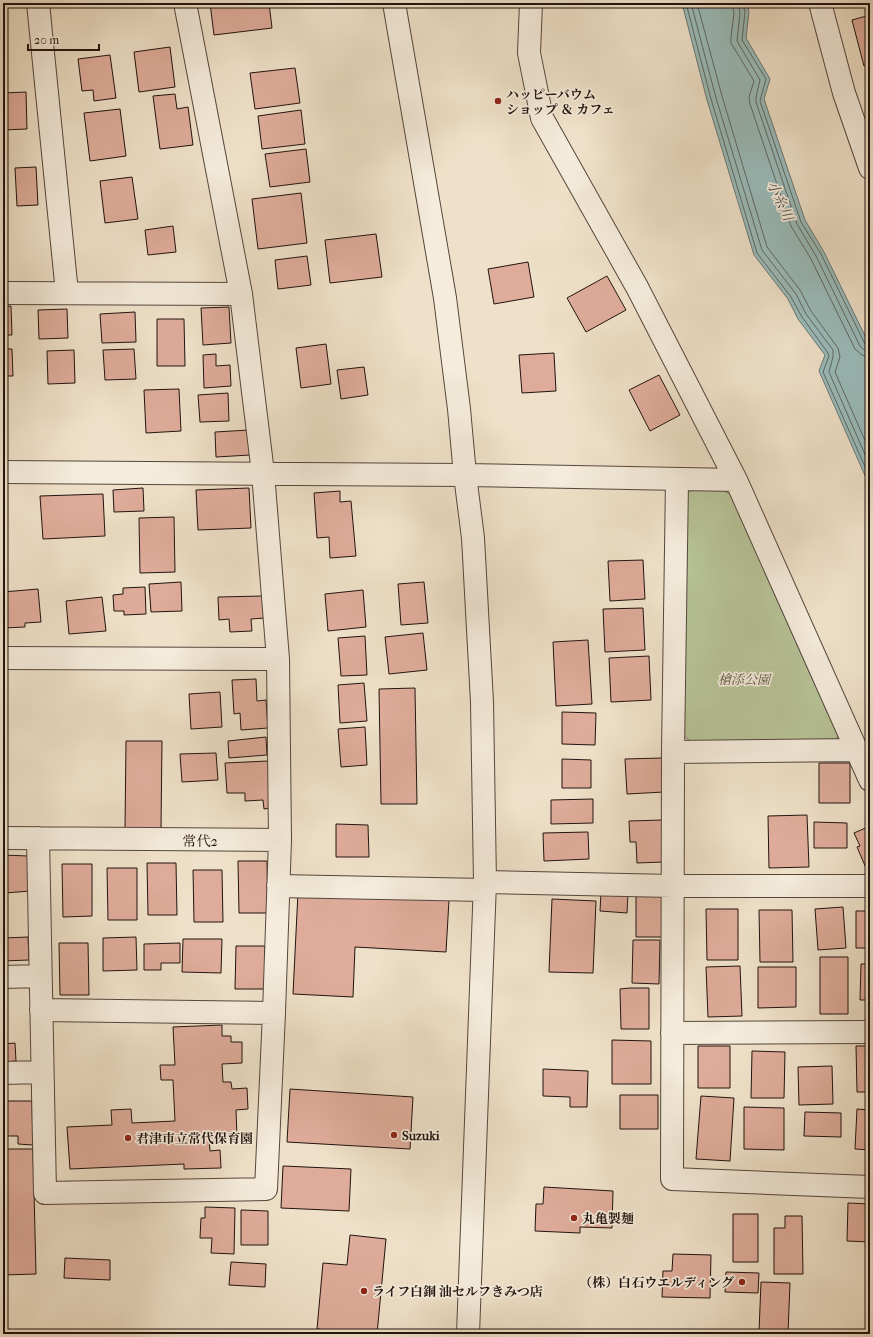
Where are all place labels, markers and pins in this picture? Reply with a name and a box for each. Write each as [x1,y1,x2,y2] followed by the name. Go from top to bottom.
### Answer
[506,87,615,117] place label: ハッピーバウム ショップ ＆ カフェ
[493,96,503,106] marker: ハッピーバウム ショップ ＆ カフェ
[402,1128,440,1143] place label: Suzuki
[389,1130,399,1140] marker: Suzuki
[136,1131,253,1146] place label: 君津市立常代保育園
[123,1133,133,1143] marker: 君津市立常代保育園
[582,1211,634,1226] place label: 丸亀製麺
[569,1213,579,1223] marker: 丸亀製麺
[579,1275,734,1290] place label: （株）白石ウエルディング
[737,1277,747,1287] marker: （株）白石ウエルディング
[372,1284,543,1299] place label: ライフ白銅 油セルフきみつ店
[359,1286,369,1296] marker: ライフ白銅 油セルフきみつ店

